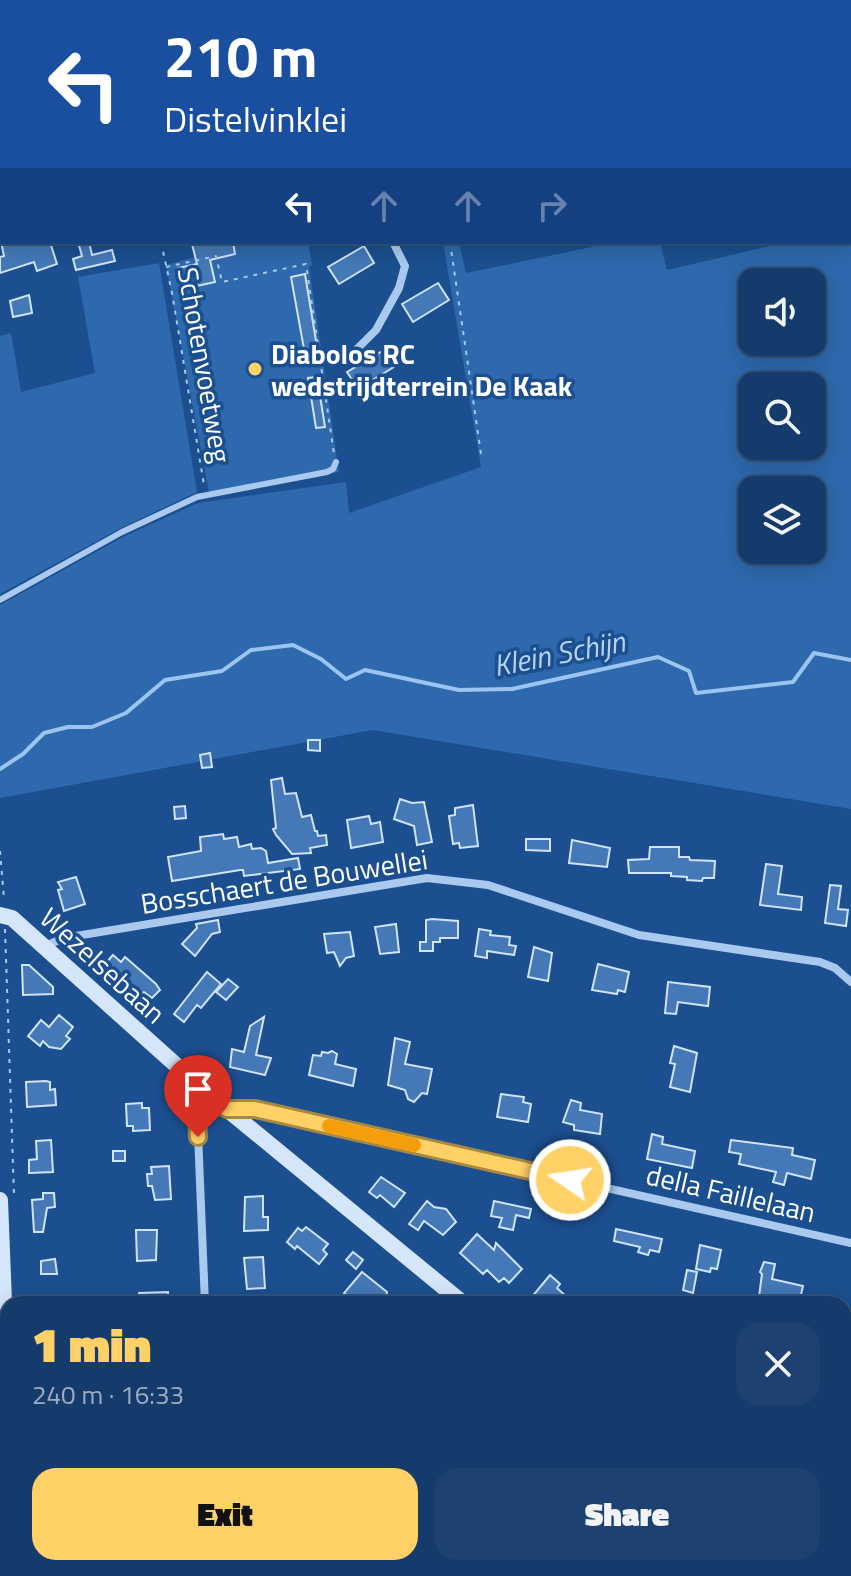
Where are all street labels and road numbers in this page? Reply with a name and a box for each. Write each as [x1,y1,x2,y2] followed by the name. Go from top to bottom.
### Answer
[167,264,243,466] street label: Schotenvoetweg
[138,837,430,925] street label: Bosschaert de Bouwellei
[30,897,176,1033] street label: Wezelsebaan
[642,1153,820,1233] street label: della Faillelaan

